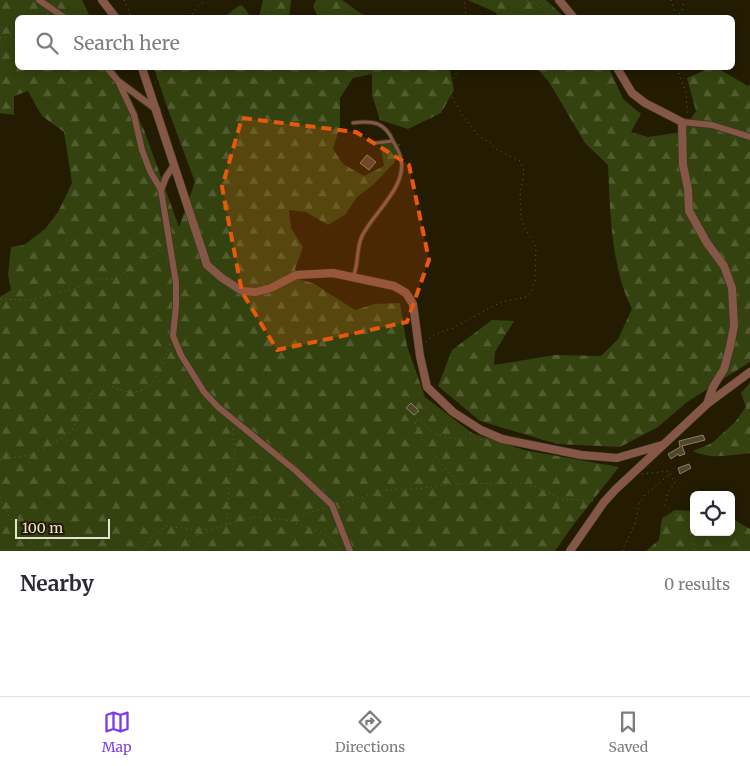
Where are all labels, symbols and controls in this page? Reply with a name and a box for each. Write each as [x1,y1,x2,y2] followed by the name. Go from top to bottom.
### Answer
[15,15,735,70] search box
[33,29,61,57] icon: search
[73,31,180,55] text: Search here
[690,491,735,536] map controls
[690,491,735,536] button: locate
[15,516,110,539] scale bar
[22,519,63,537] text: 100 m
[20,570,94,597] text: Nearby
[664,574,730,594] text: 0 results
[102,708,132,756] tab: Map
[335,708,405,756] tab: Directions
[609,708,648,756] tab: Saved

